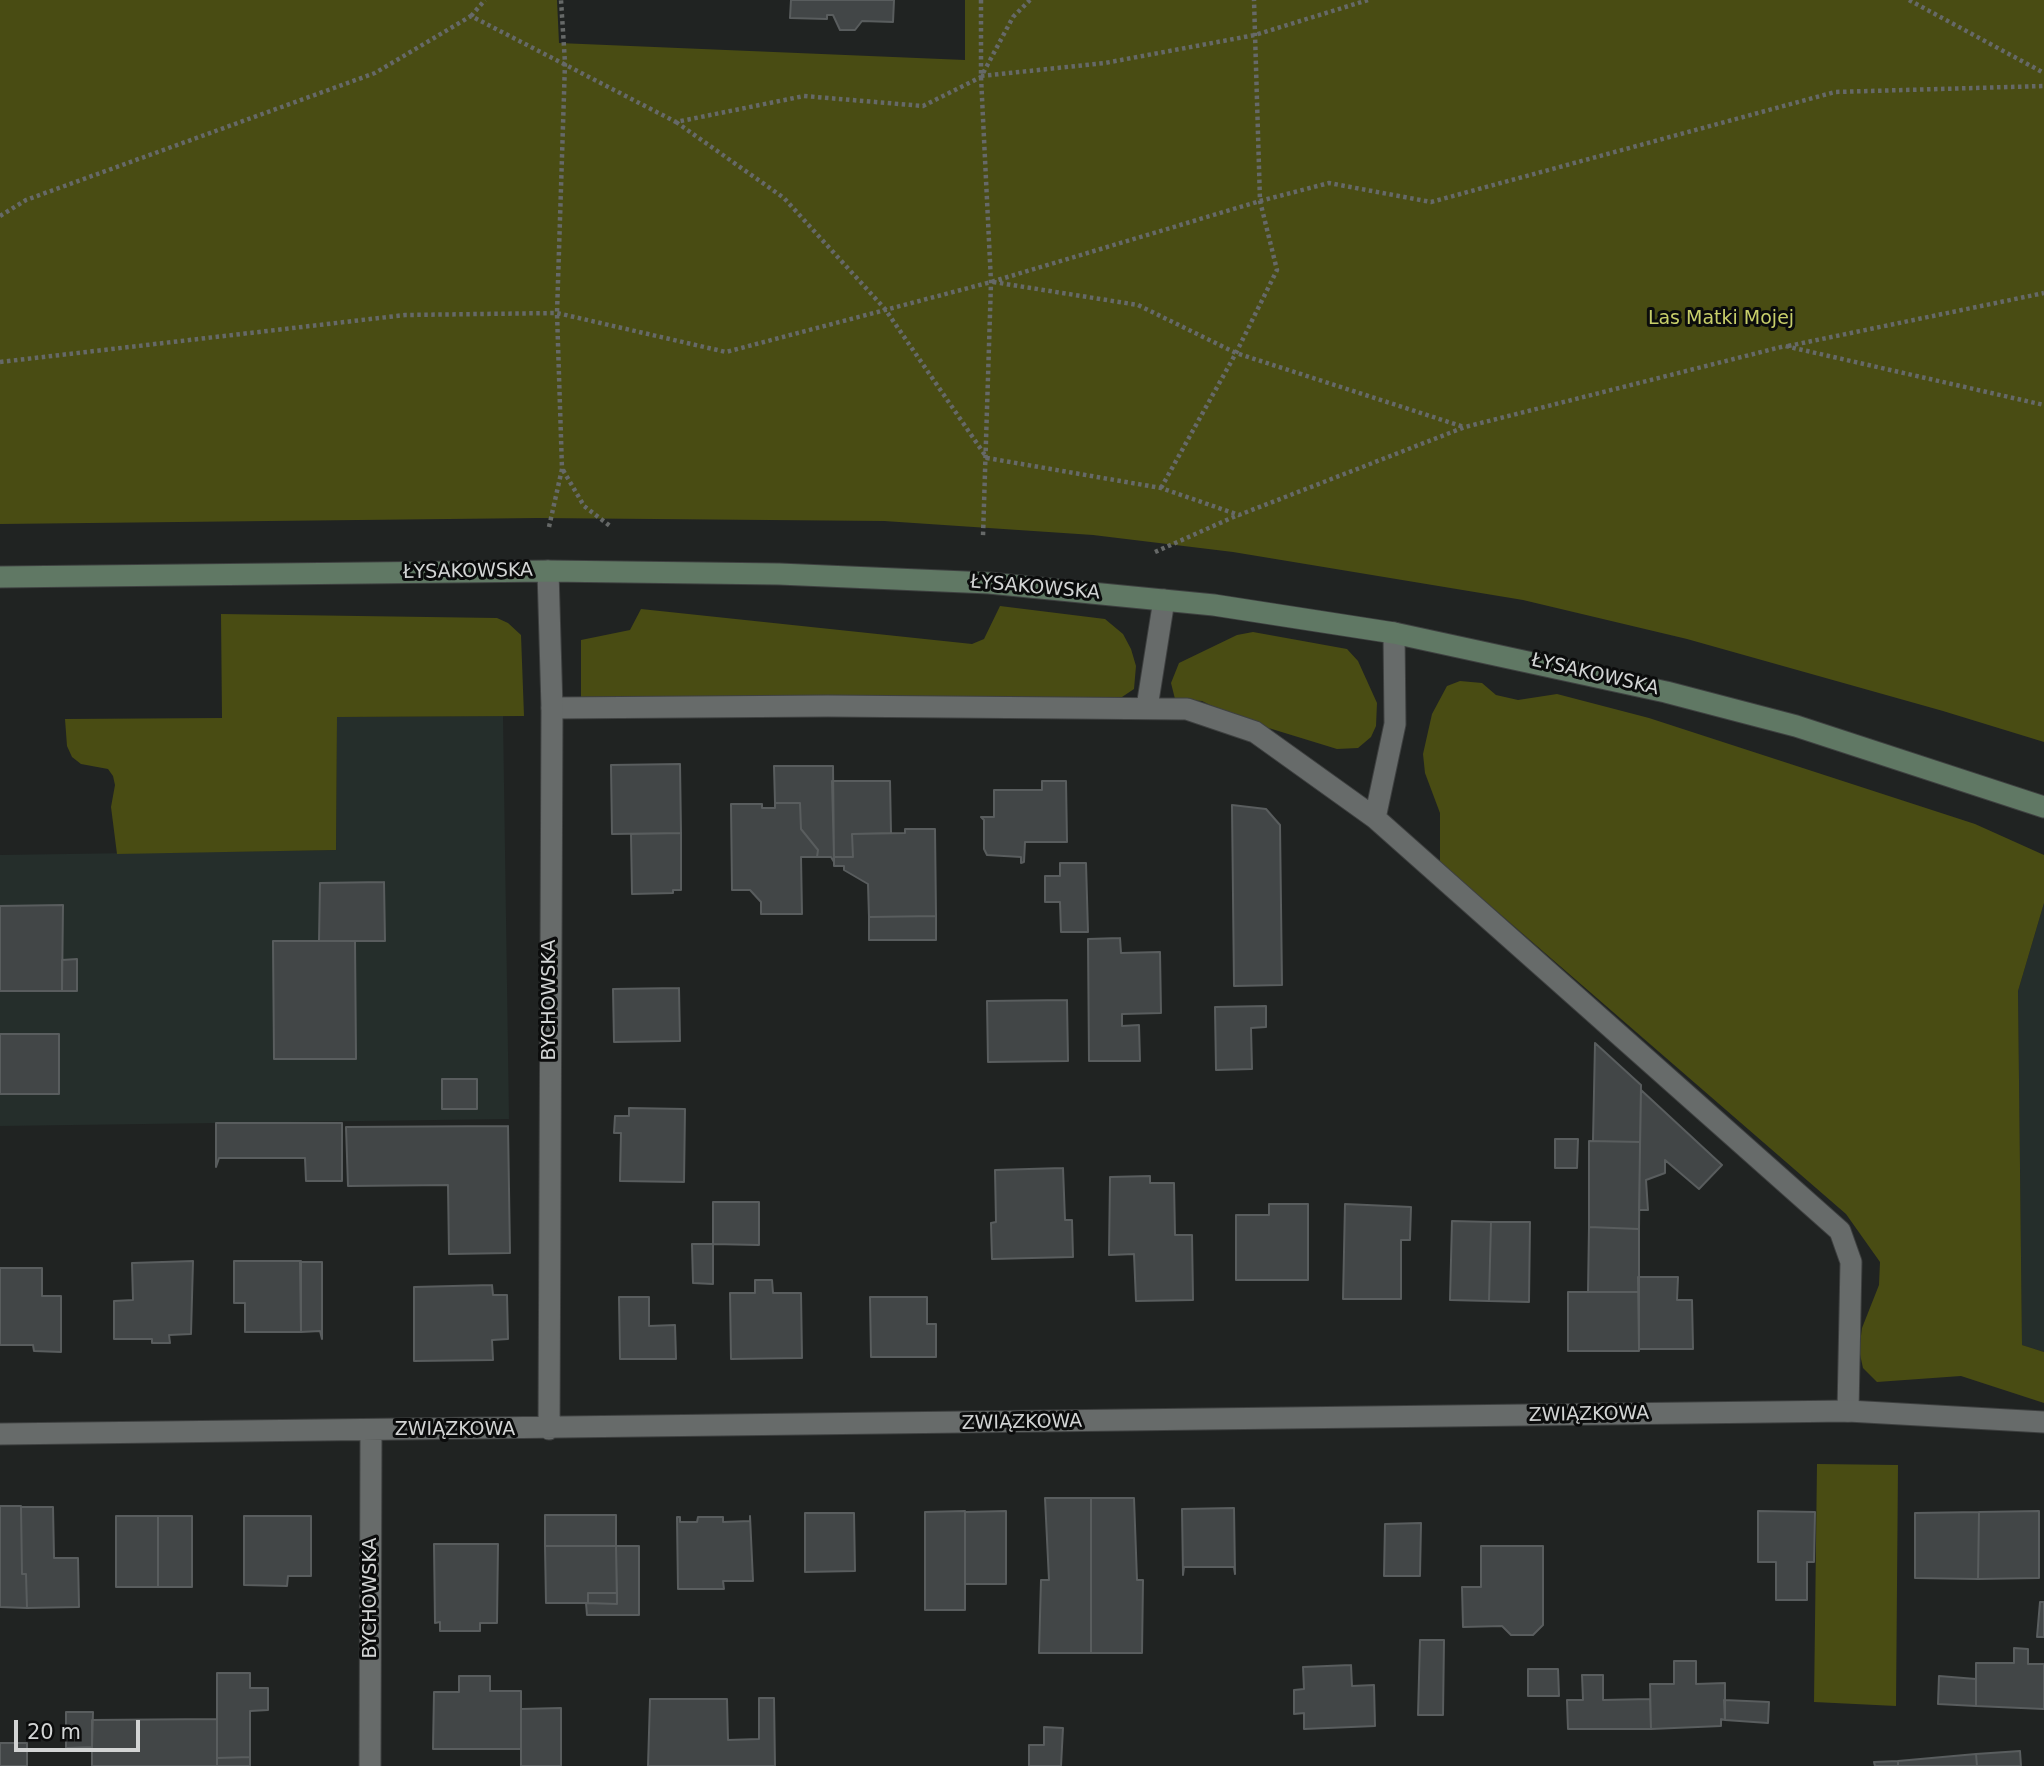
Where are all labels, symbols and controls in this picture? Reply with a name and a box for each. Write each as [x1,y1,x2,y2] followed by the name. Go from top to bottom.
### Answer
[1648,308,1794,330] park label: Las Matki Mojej
[403,559,533,585] street label: ŁYSAKOWSKA
[969,571,1101,605] street label: ŁYSAKOWSKA
[1529,649,1661,701] street label: ŁYSAKOWSKA
[539,939,561,1061] street label: BYCHOWSKA
[1529,1403,1649,1427] street label: ZWIĄZKOWA
[962,1411,1082,1435] street label: ZWIĄZKOWA
[395,1419,515,1441] street label: ZWIĄZKOWA
[360,1537,382,1659] street label: BYCHOWSKA
[18,1706,144,1750] scale bar
[27,1720,81,1744] text: 20 m

